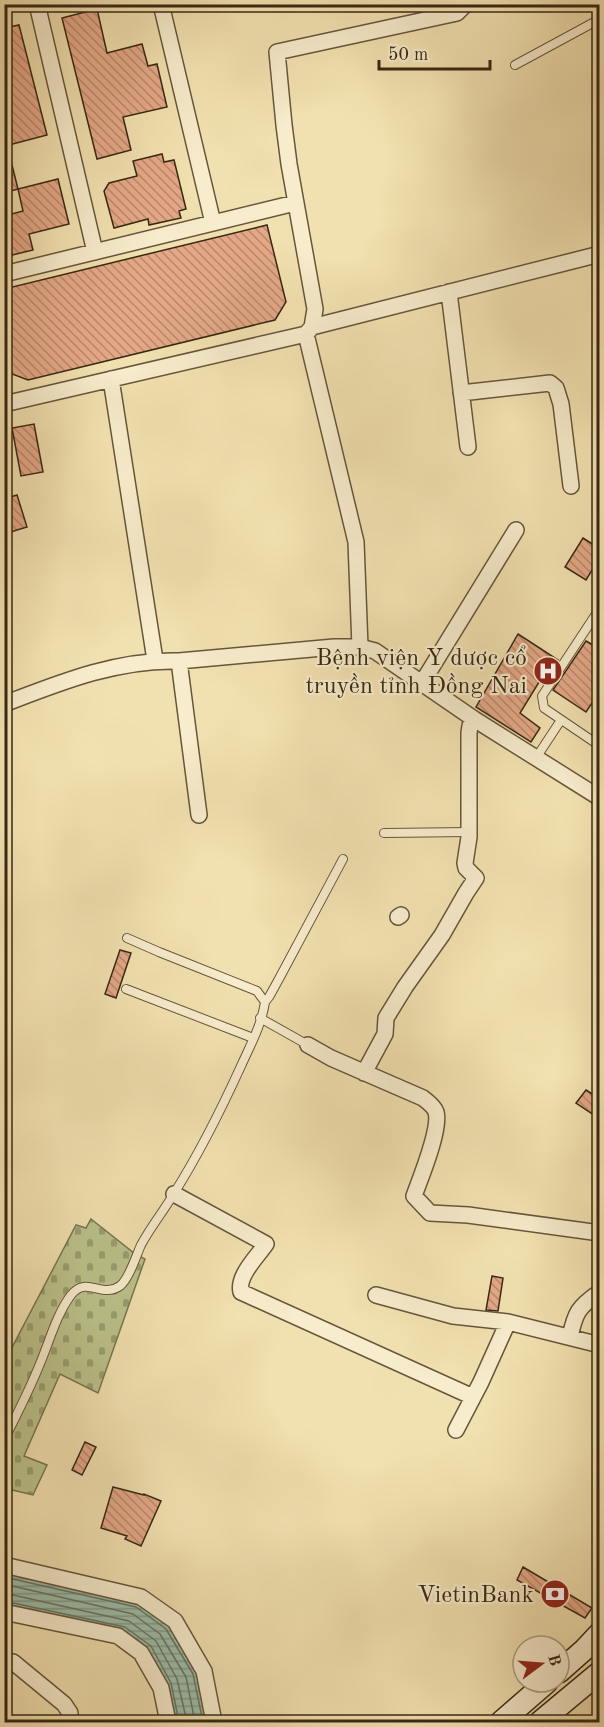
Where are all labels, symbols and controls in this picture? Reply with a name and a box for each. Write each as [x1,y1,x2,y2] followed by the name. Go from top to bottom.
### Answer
[379,33,490,71] scale bar
[388,46,428,64] text: 50 m
[305,645,527,699] place label: Bệnh viện Y dược cổ truyền tỉnh Đồng Nai
[532,655,564,687] hospital icon: Bệnh viện Y dược cổ truyền tỉnh Đồng Nai
[539,1578,571,1610] bank icon: VietinBank
[417,1584,534,1608] place label: VietinBank
[511,1634,571,1694] north arrow
[544,1653,563,1668] text: B

